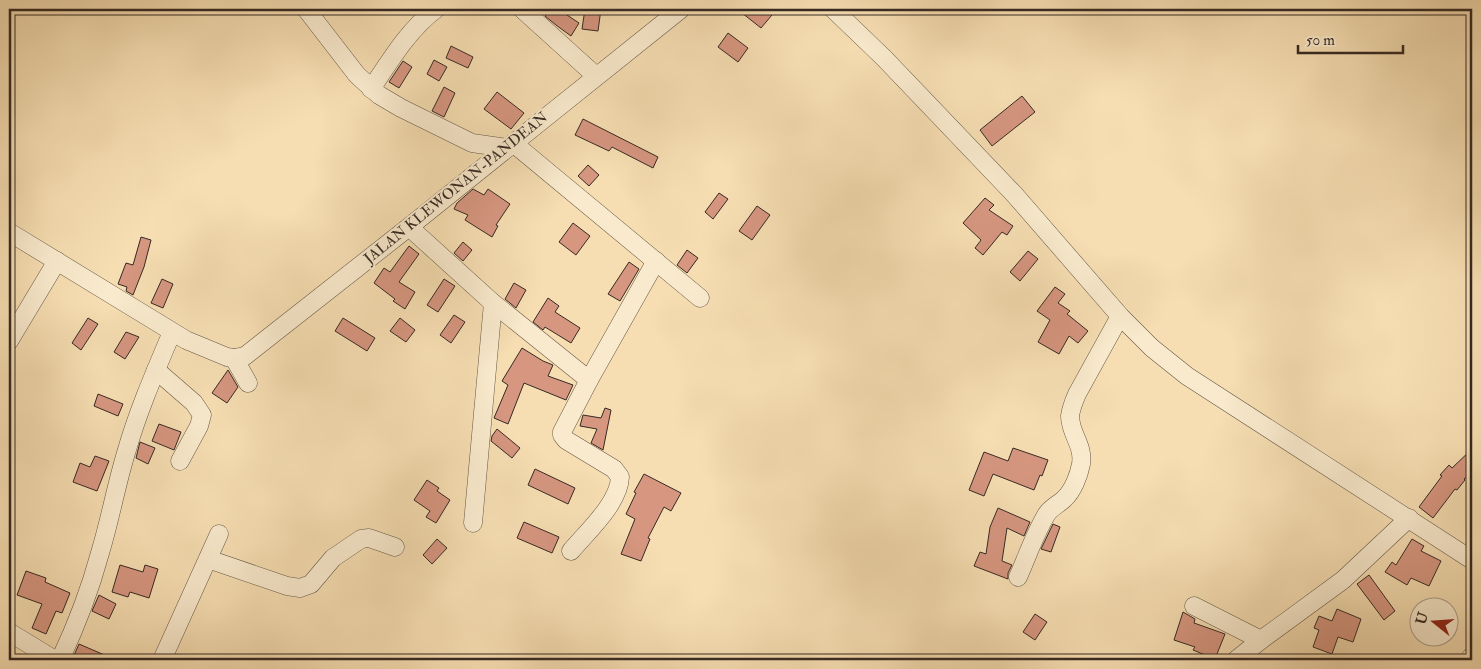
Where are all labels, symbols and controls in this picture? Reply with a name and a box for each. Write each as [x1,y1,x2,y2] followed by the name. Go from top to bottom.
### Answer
[1298,22,1404,54] scale bar
[1306,31,1335,50] text: 50 m
[359,107,553,270] street label: JALAN KLEWONAN-PANDEAN
[1408,596,1458,646] north arrow
[1412,610,1432,626] text: U

